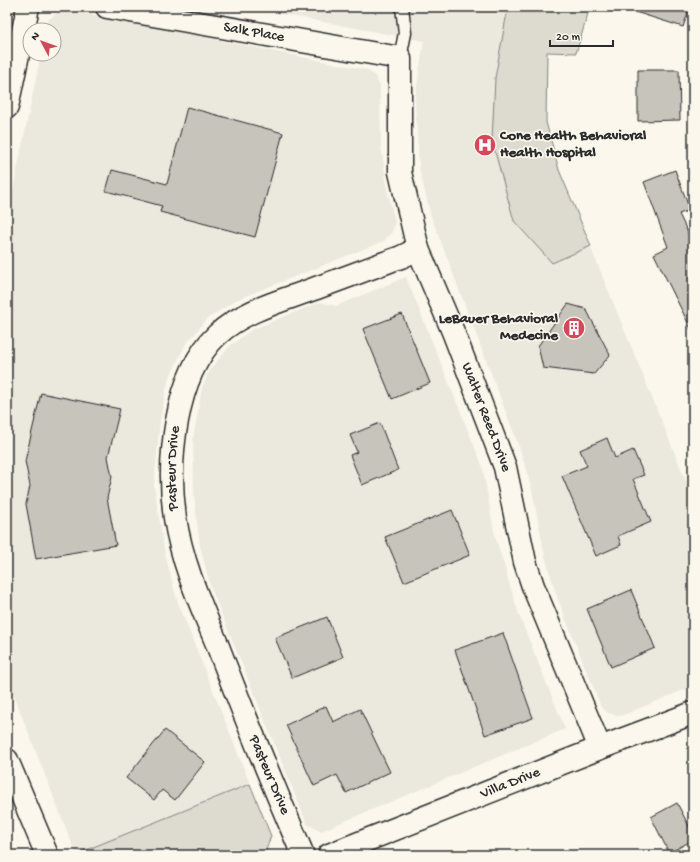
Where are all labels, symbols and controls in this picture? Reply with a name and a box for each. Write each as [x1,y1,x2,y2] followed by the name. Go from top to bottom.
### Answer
[222,18,286,47] street label: Salk Place
[22,22,62,62] north arrow
[550,22,613,48] scale bar
[29,30,43,43] text: N
[556,31,581,45] text: 20 m
[499,127,647,162] place label: Cone Health Behavioral Health Hospital
[472,132,498,158] hospital icon: Cone Health Behavioral Health Hospital
[439,310,559,345] place label: LeBauer Behavioral Medecine
[561,315,587,341] building icon: LeBauer Behavioral Medecine
[457,360,515,474] street label: Walter Reed Drive
[163,424,185,513] street label: Pasteur Drive
[244,732,294,818] street label: Pasteur Drive
[477,763,543,804] street label: Villa Drive

